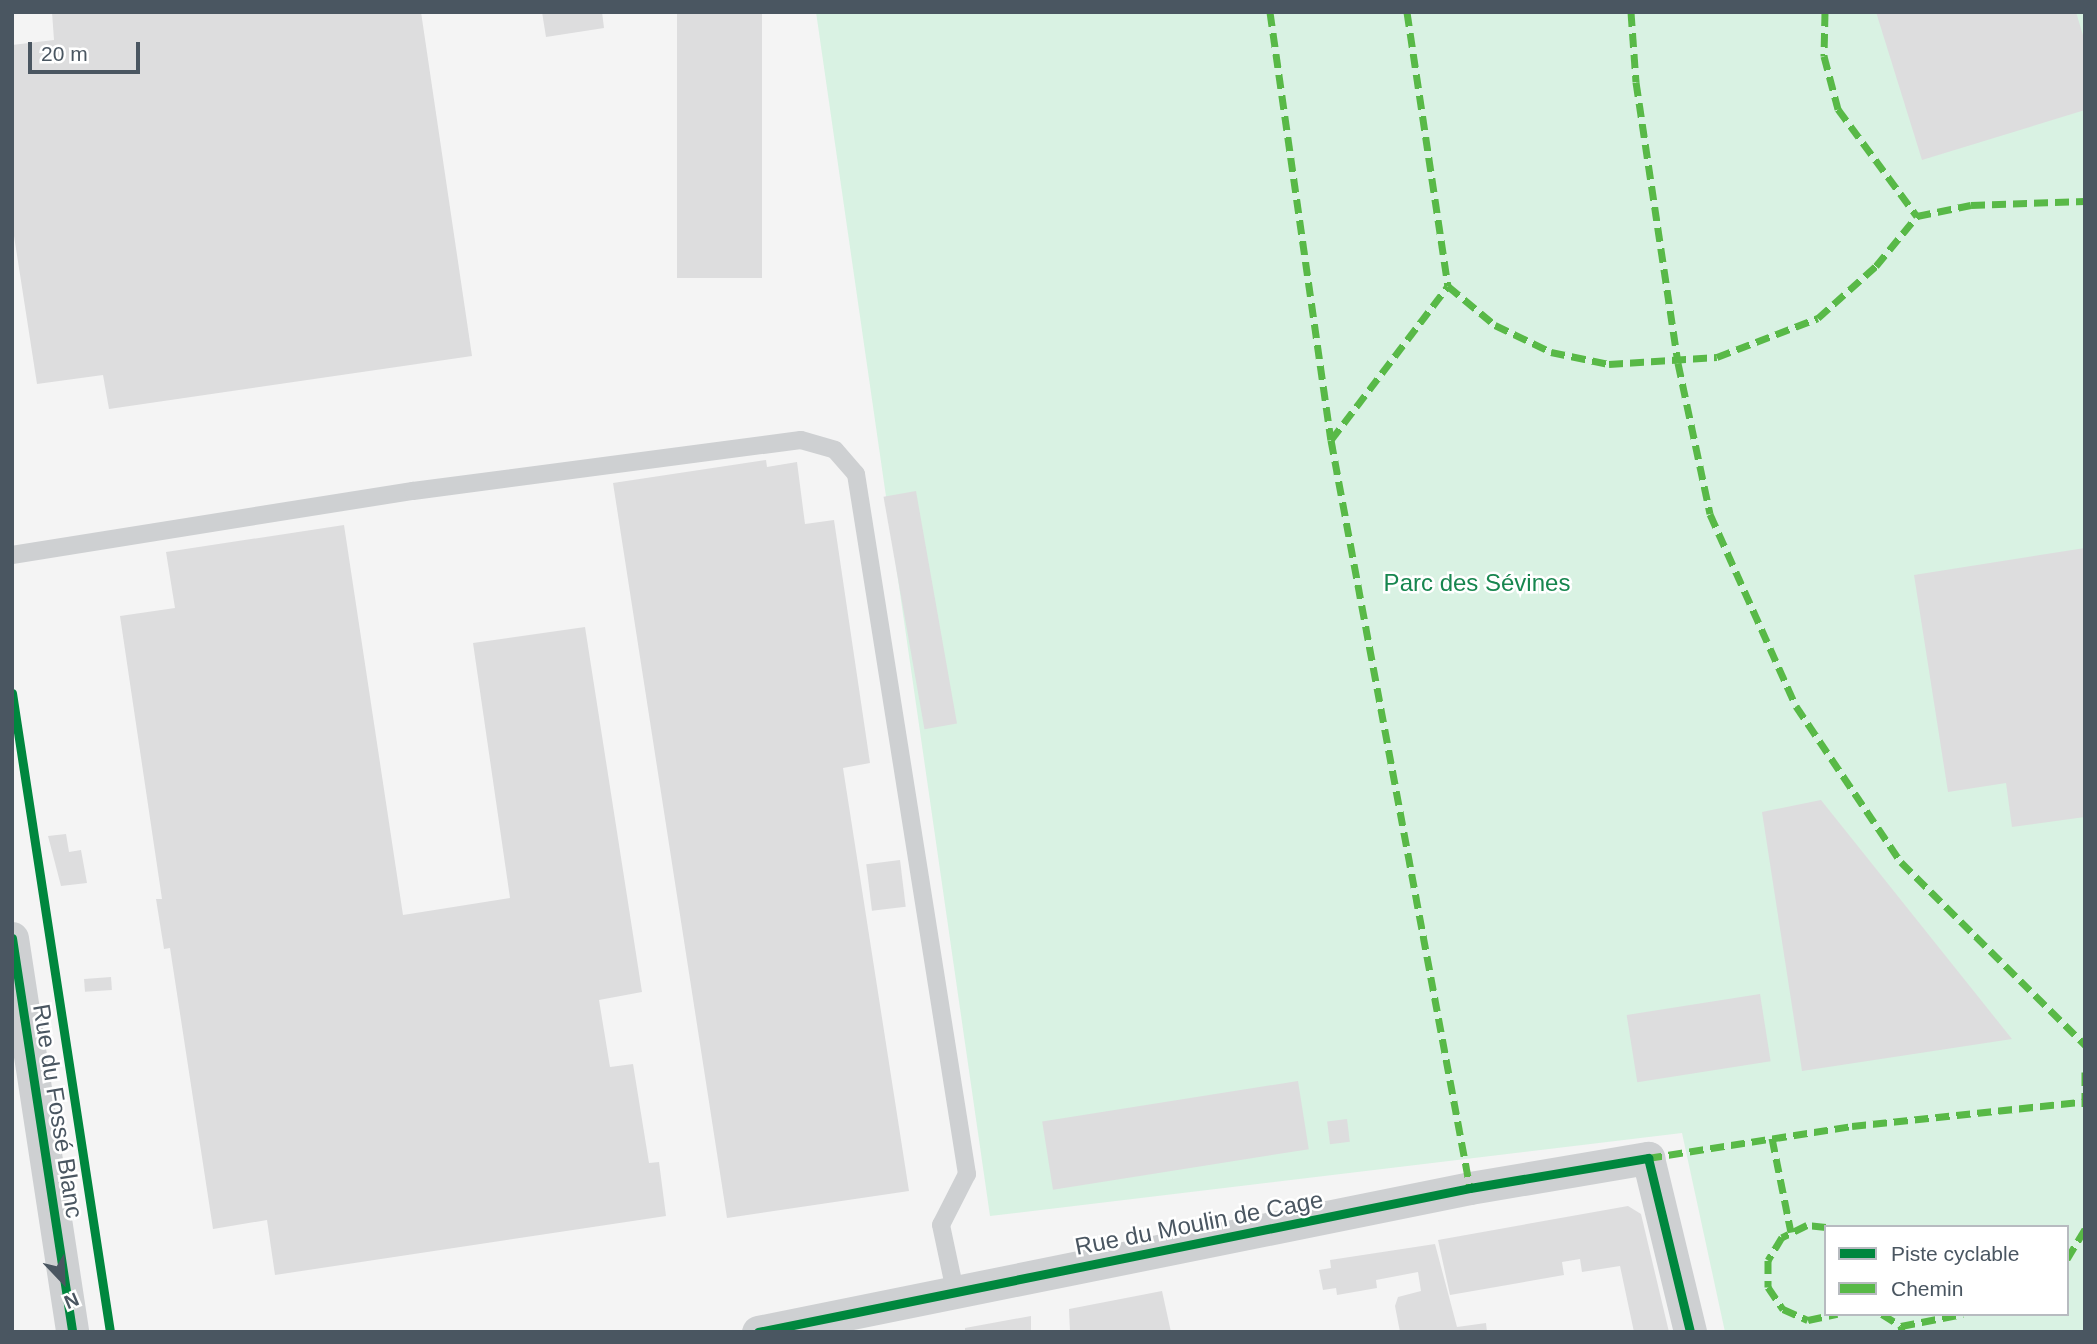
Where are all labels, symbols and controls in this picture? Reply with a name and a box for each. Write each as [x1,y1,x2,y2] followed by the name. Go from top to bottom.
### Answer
[32,28,144,72] scale bar
[41,42,88,65] text: 20 m
[1384,569,1570,597] park label: Parc des Sévines
[27,1002,89,1220] street label: Rue du Fossé Blanc
[1072,1185,1326,1261] street label: Rue du Moulin de Cage
[1824,1225,2069,1316] legend
[1891,1242,2019,1265] text: Piste cyclable
[28,1246,98,1316] north arrow
[1891,1277,1963,1300] text: Chemin
[61,1288,82,1313] text: N

